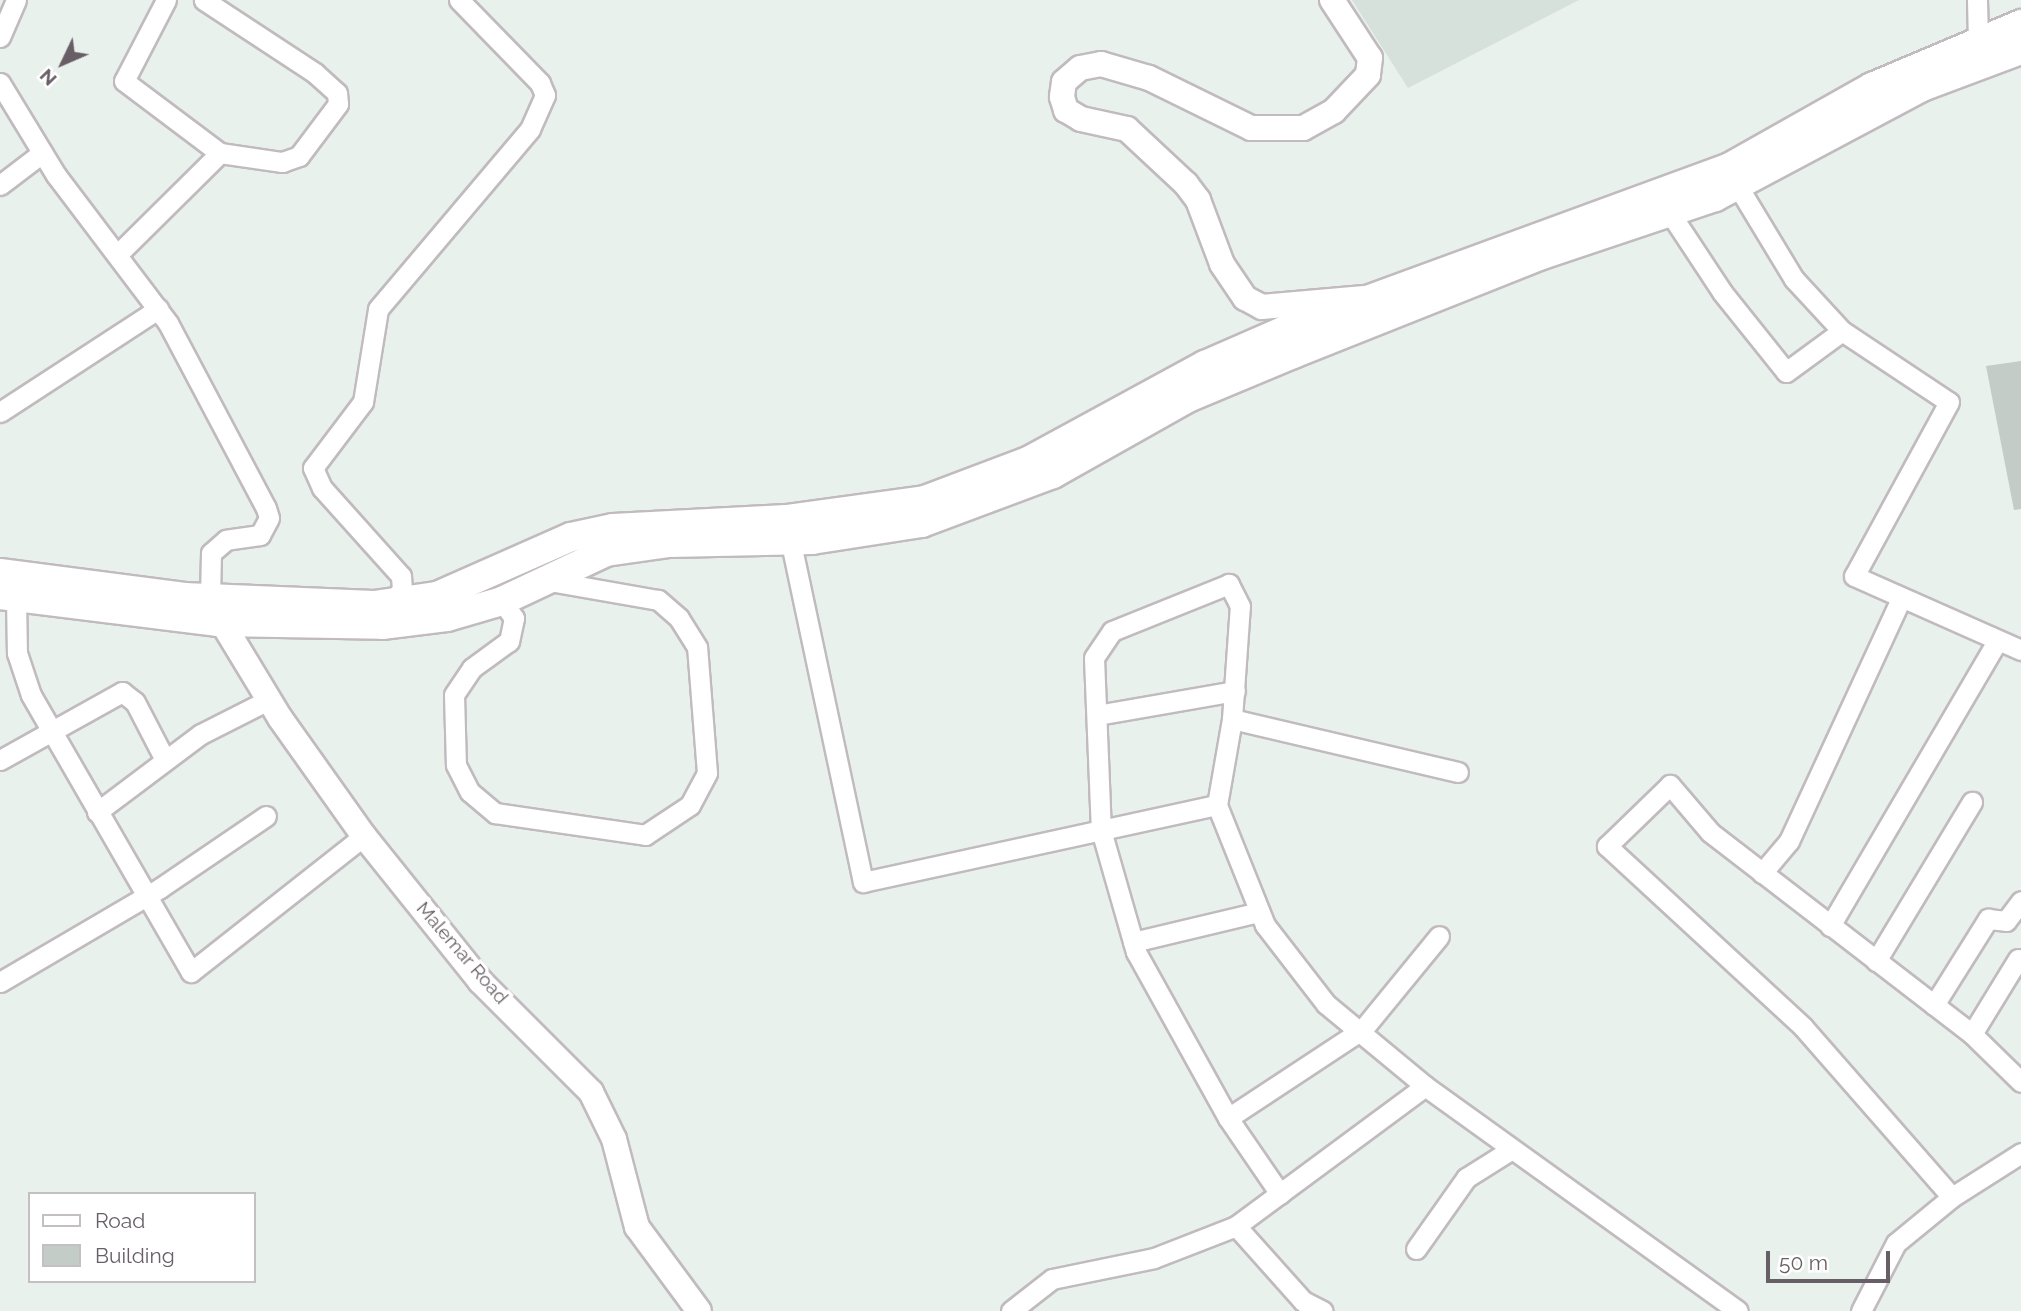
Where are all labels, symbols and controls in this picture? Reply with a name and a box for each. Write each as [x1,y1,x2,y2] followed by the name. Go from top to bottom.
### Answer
[28,28,98,98] north arrow
[35,65,61,90] text: N
[411,897,513,1009] street label: Malemar Road
[28,1192,256,1283] legend
[95,1208,145,1233] text: Road
[1769,1238,1893,1282] scale bar
[95,1243,175,1268] text: Building
[1779,1250,1828,1275] text: 50 m

